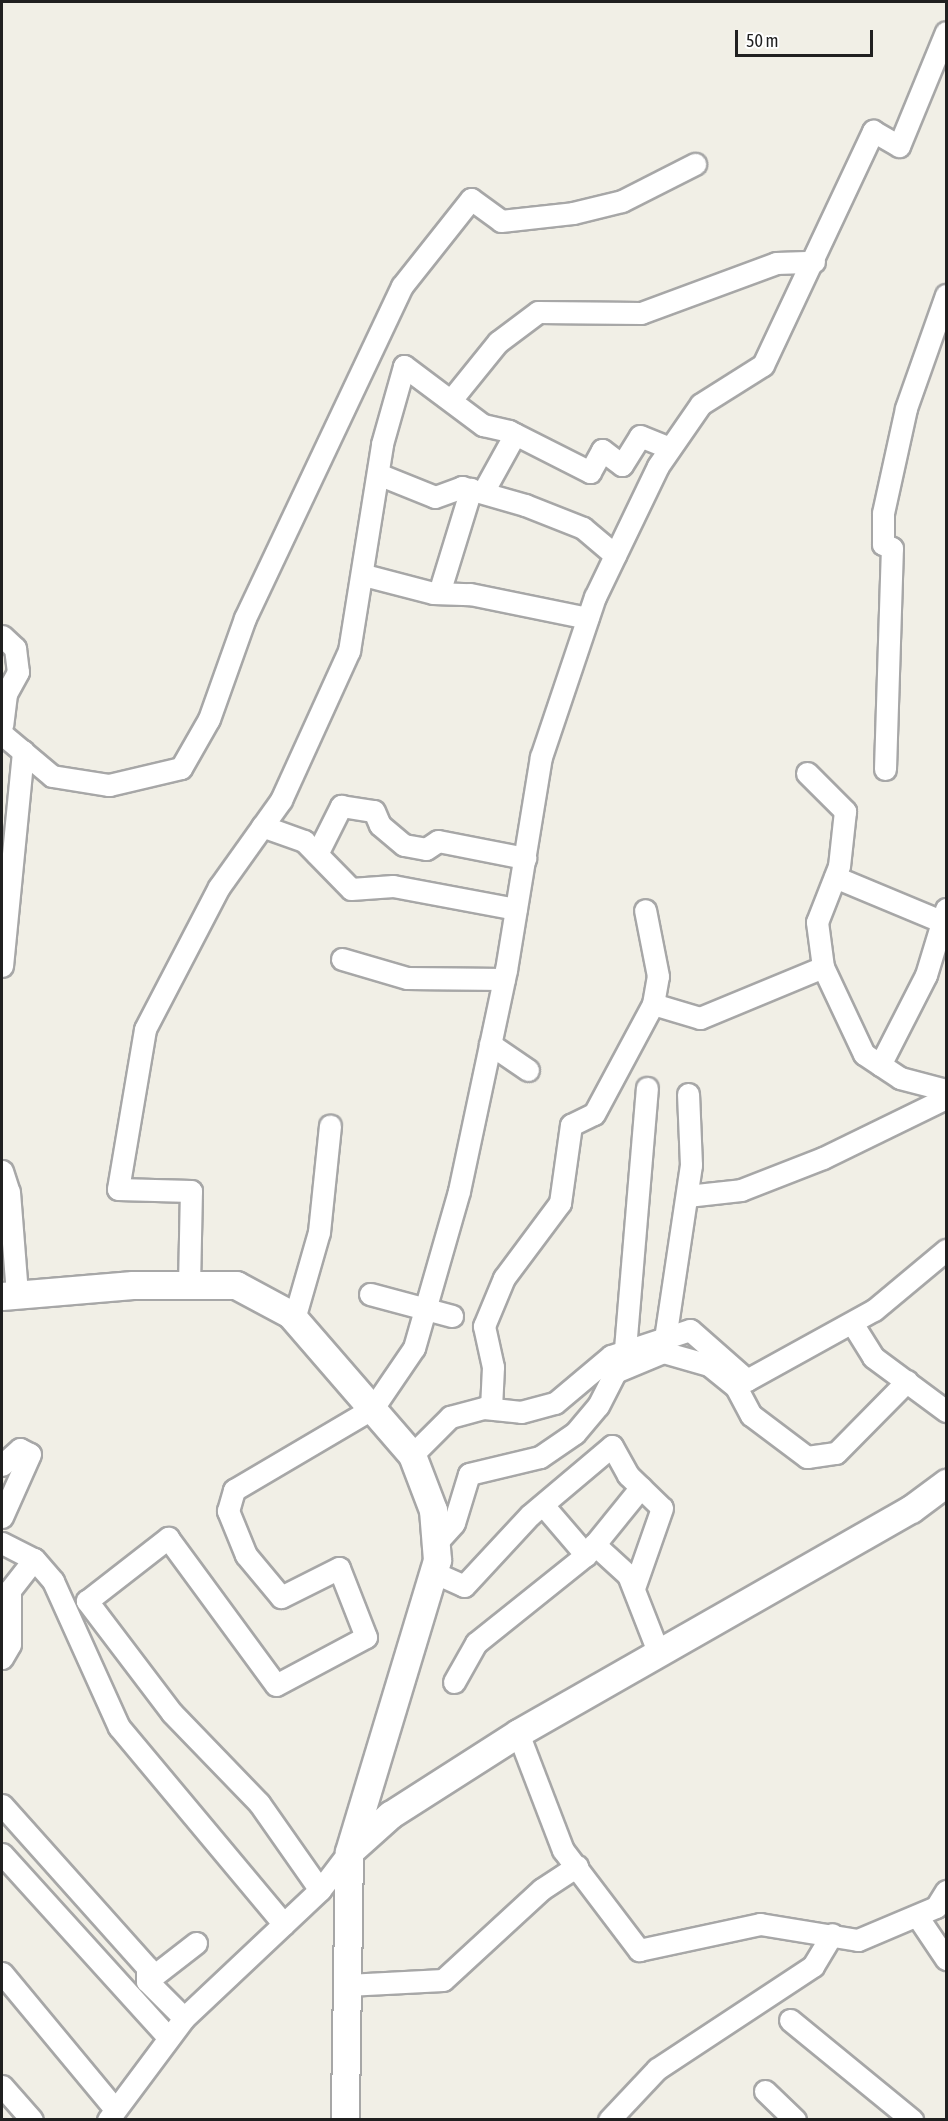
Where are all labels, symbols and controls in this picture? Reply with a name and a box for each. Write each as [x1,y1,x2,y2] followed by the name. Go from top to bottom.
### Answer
[738,18,876,56] scale bar
[746,30,778,51] text: 50 m

